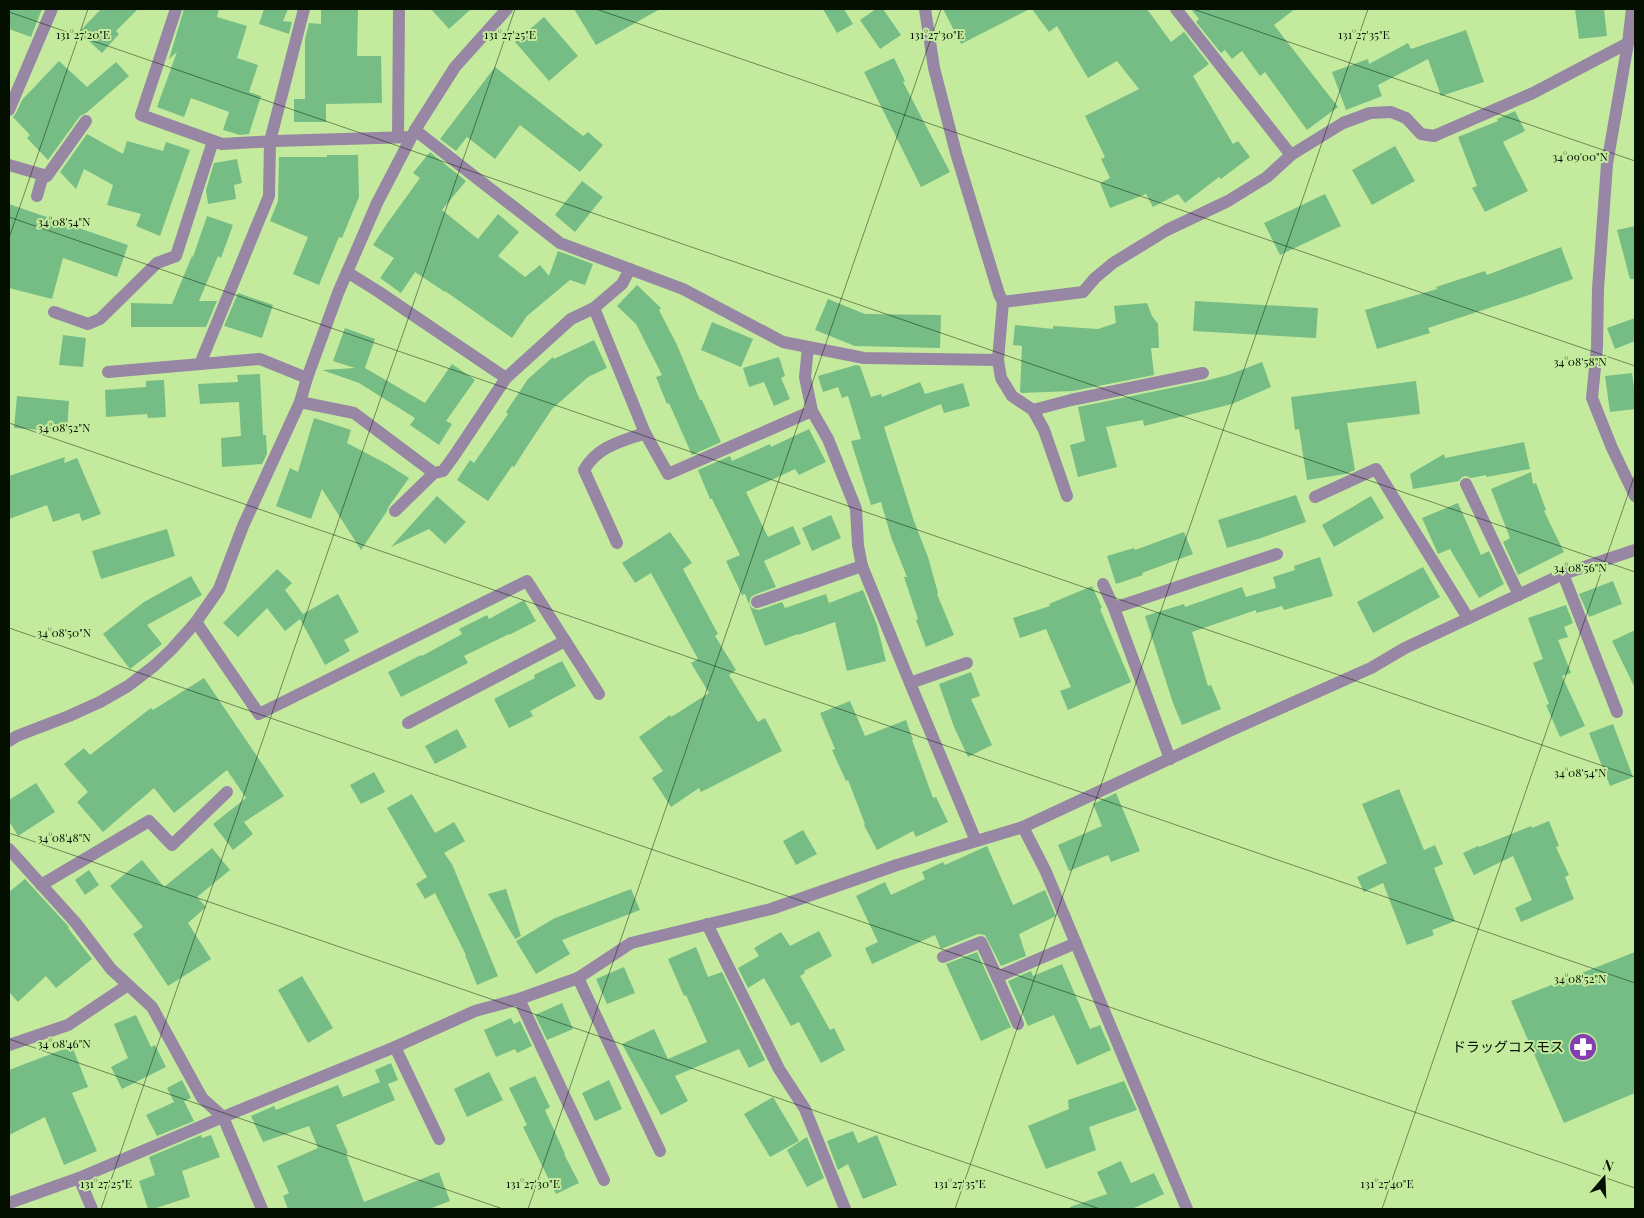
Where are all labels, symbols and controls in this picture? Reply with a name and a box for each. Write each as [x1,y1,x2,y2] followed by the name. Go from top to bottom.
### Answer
[56,26,110,42] text: 131°27'20"E
[484,26,536,42] text: 131°27'25"E
[910,26,964,42] text: 131°27'30"E
[1338,26,1390,42] text: 131°27'35"E
[1552,148,1609,164] text: 34°09'00"N
[38,213,91,229] text: 34°08'54"N
[1553,353,1607,369] text: 34°08'58"N
[38,419,91,435] text: 34°08'52"N
[1553,559,1607,575] text: 34°08'56"N
[37,624,92,640] text: 34°08'50"N
[1554,764,1607,780] text: 34°08'54"N
[37,829,91,845] text: 34°08'48"N
[1554,970,1607,986] text: 34°08'52"N
[1568,1032,1598,1062] pharmacy icon: ドラッグコスモス
[37,1035,91,1051] text: 34°08'46"N
[1452,1037,1564,1056] place label: ドラッグコスモス
[1579,1153,1629,1203] north arrow
[1601,1155,1616,1176] text: N
[80,1175,132,1191] text: 131°27'25"E
[506,1175,560,1191] text: 131°27'30"E
[934,1175,986,1191] text: 131°27'35"E
[1360,1175,1414,1191] text: 131°27'40"E

